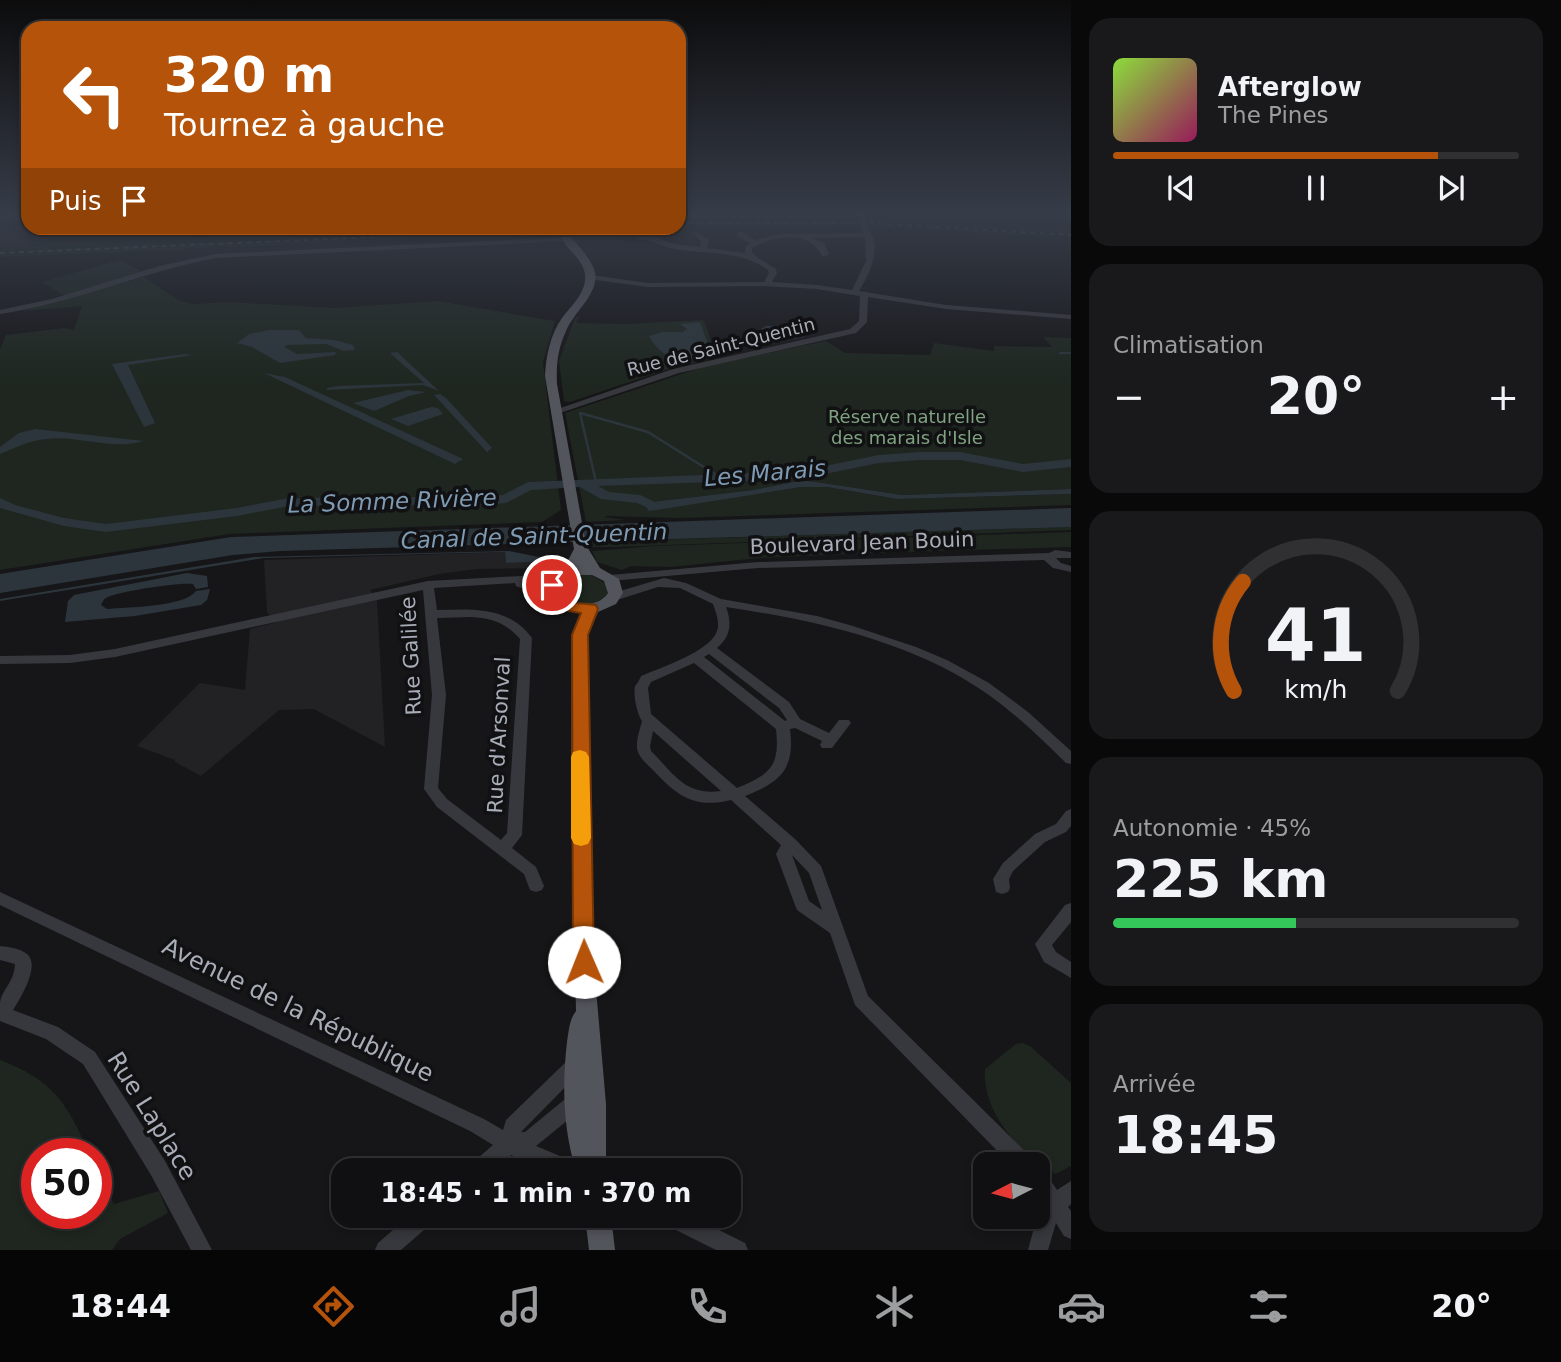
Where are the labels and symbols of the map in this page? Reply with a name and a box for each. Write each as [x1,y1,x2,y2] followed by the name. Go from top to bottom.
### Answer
[625,313,817,380] street label: Rue de Saint-Quentin
[828,406,986,448] park label: Réserve naturelle des marais d'Isle
[703,455,827,491] water label: Les Marais
[287,484,497,518] water label: La Somme Rivière
[400,518,668,554] water label: Canal de Saint-Quentin
[749,527,975,559] street label: Boulevard Jean Bouin
[522,555,582,615] pin
[396,596,426,716] street label: Rue Galilée
[483,656,515,814] street label: Rue d'Arsonval
[547,925,621,999] position arrow
[158,932,438,1088] street label: Avenue de la République
[101,1047,203,1185] street label: Rue Laplace
[21,1138,112,1229] speed limit sign: 50
[973,1152,1050,1228] north arrow

